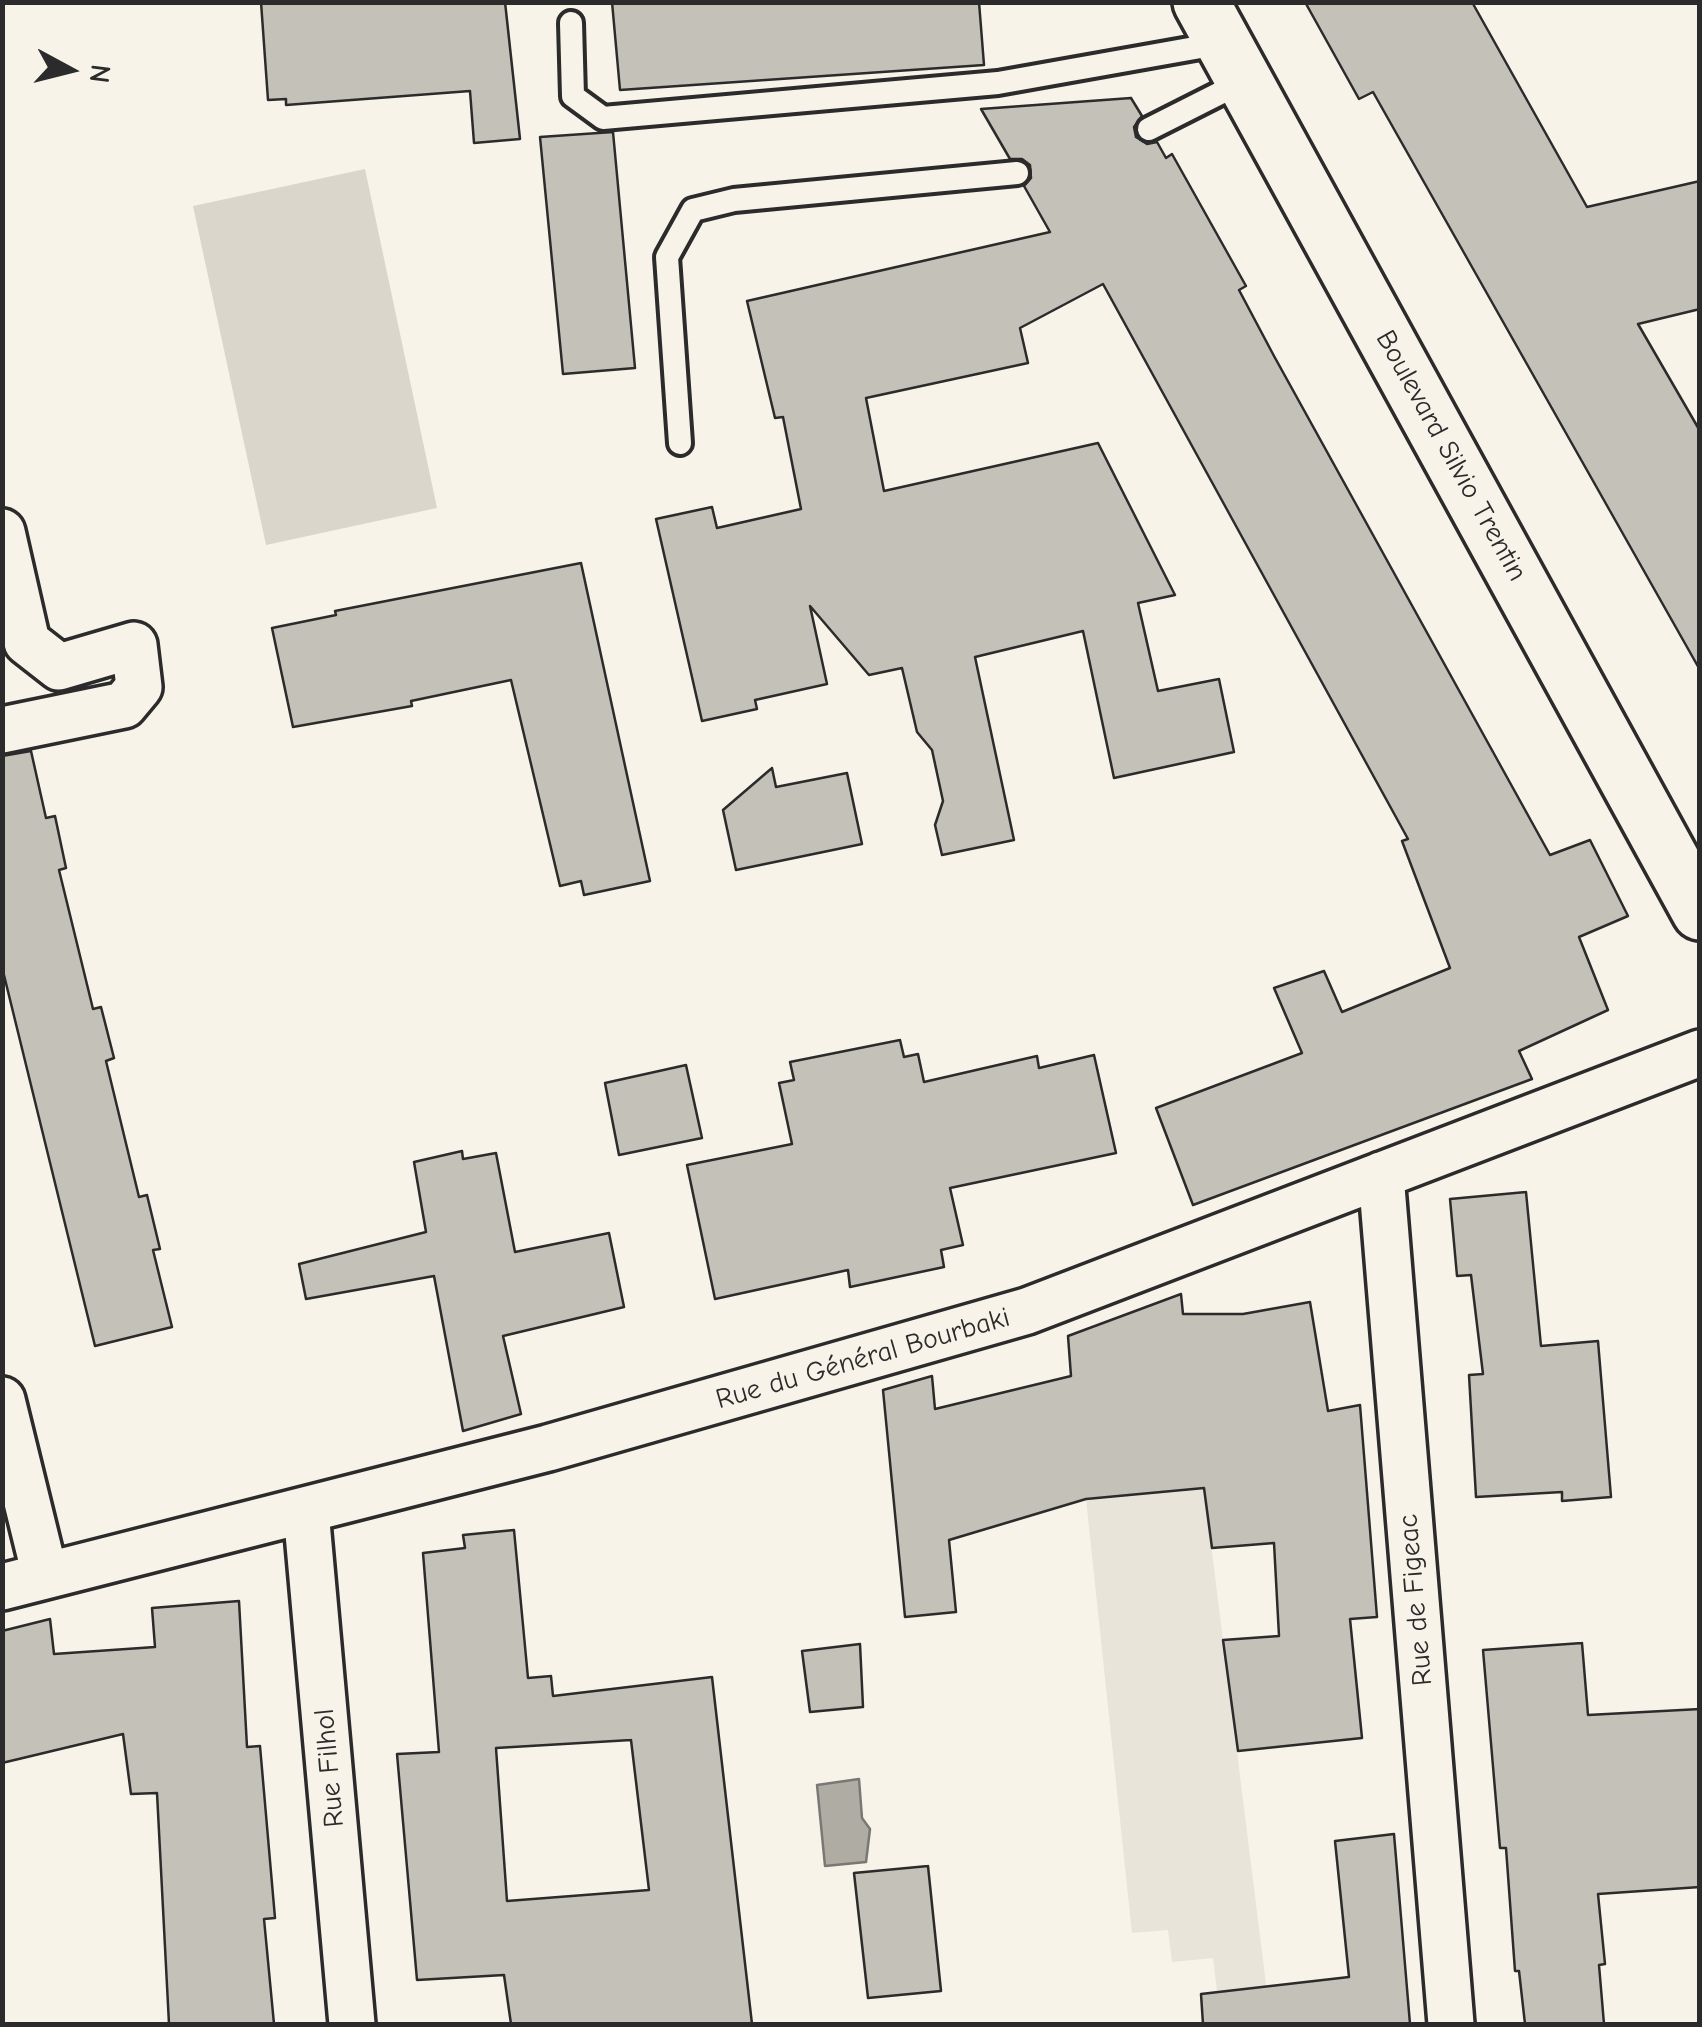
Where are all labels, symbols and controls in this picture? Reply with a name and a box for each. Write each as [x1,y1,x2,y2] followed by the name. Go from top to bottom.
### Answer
[20,20,120,120] north arrow
[83,63,117,85] text: N
[1368,325,1534,587] street label: Boulevard Silvio Trentin
[712,1301,1014,1417] street label: Rue du Général Bourbaki
[1392,1513,1440,1687] street label: Rue de Figeac
[308,1707,352,1829] street label: Rue Filhol

